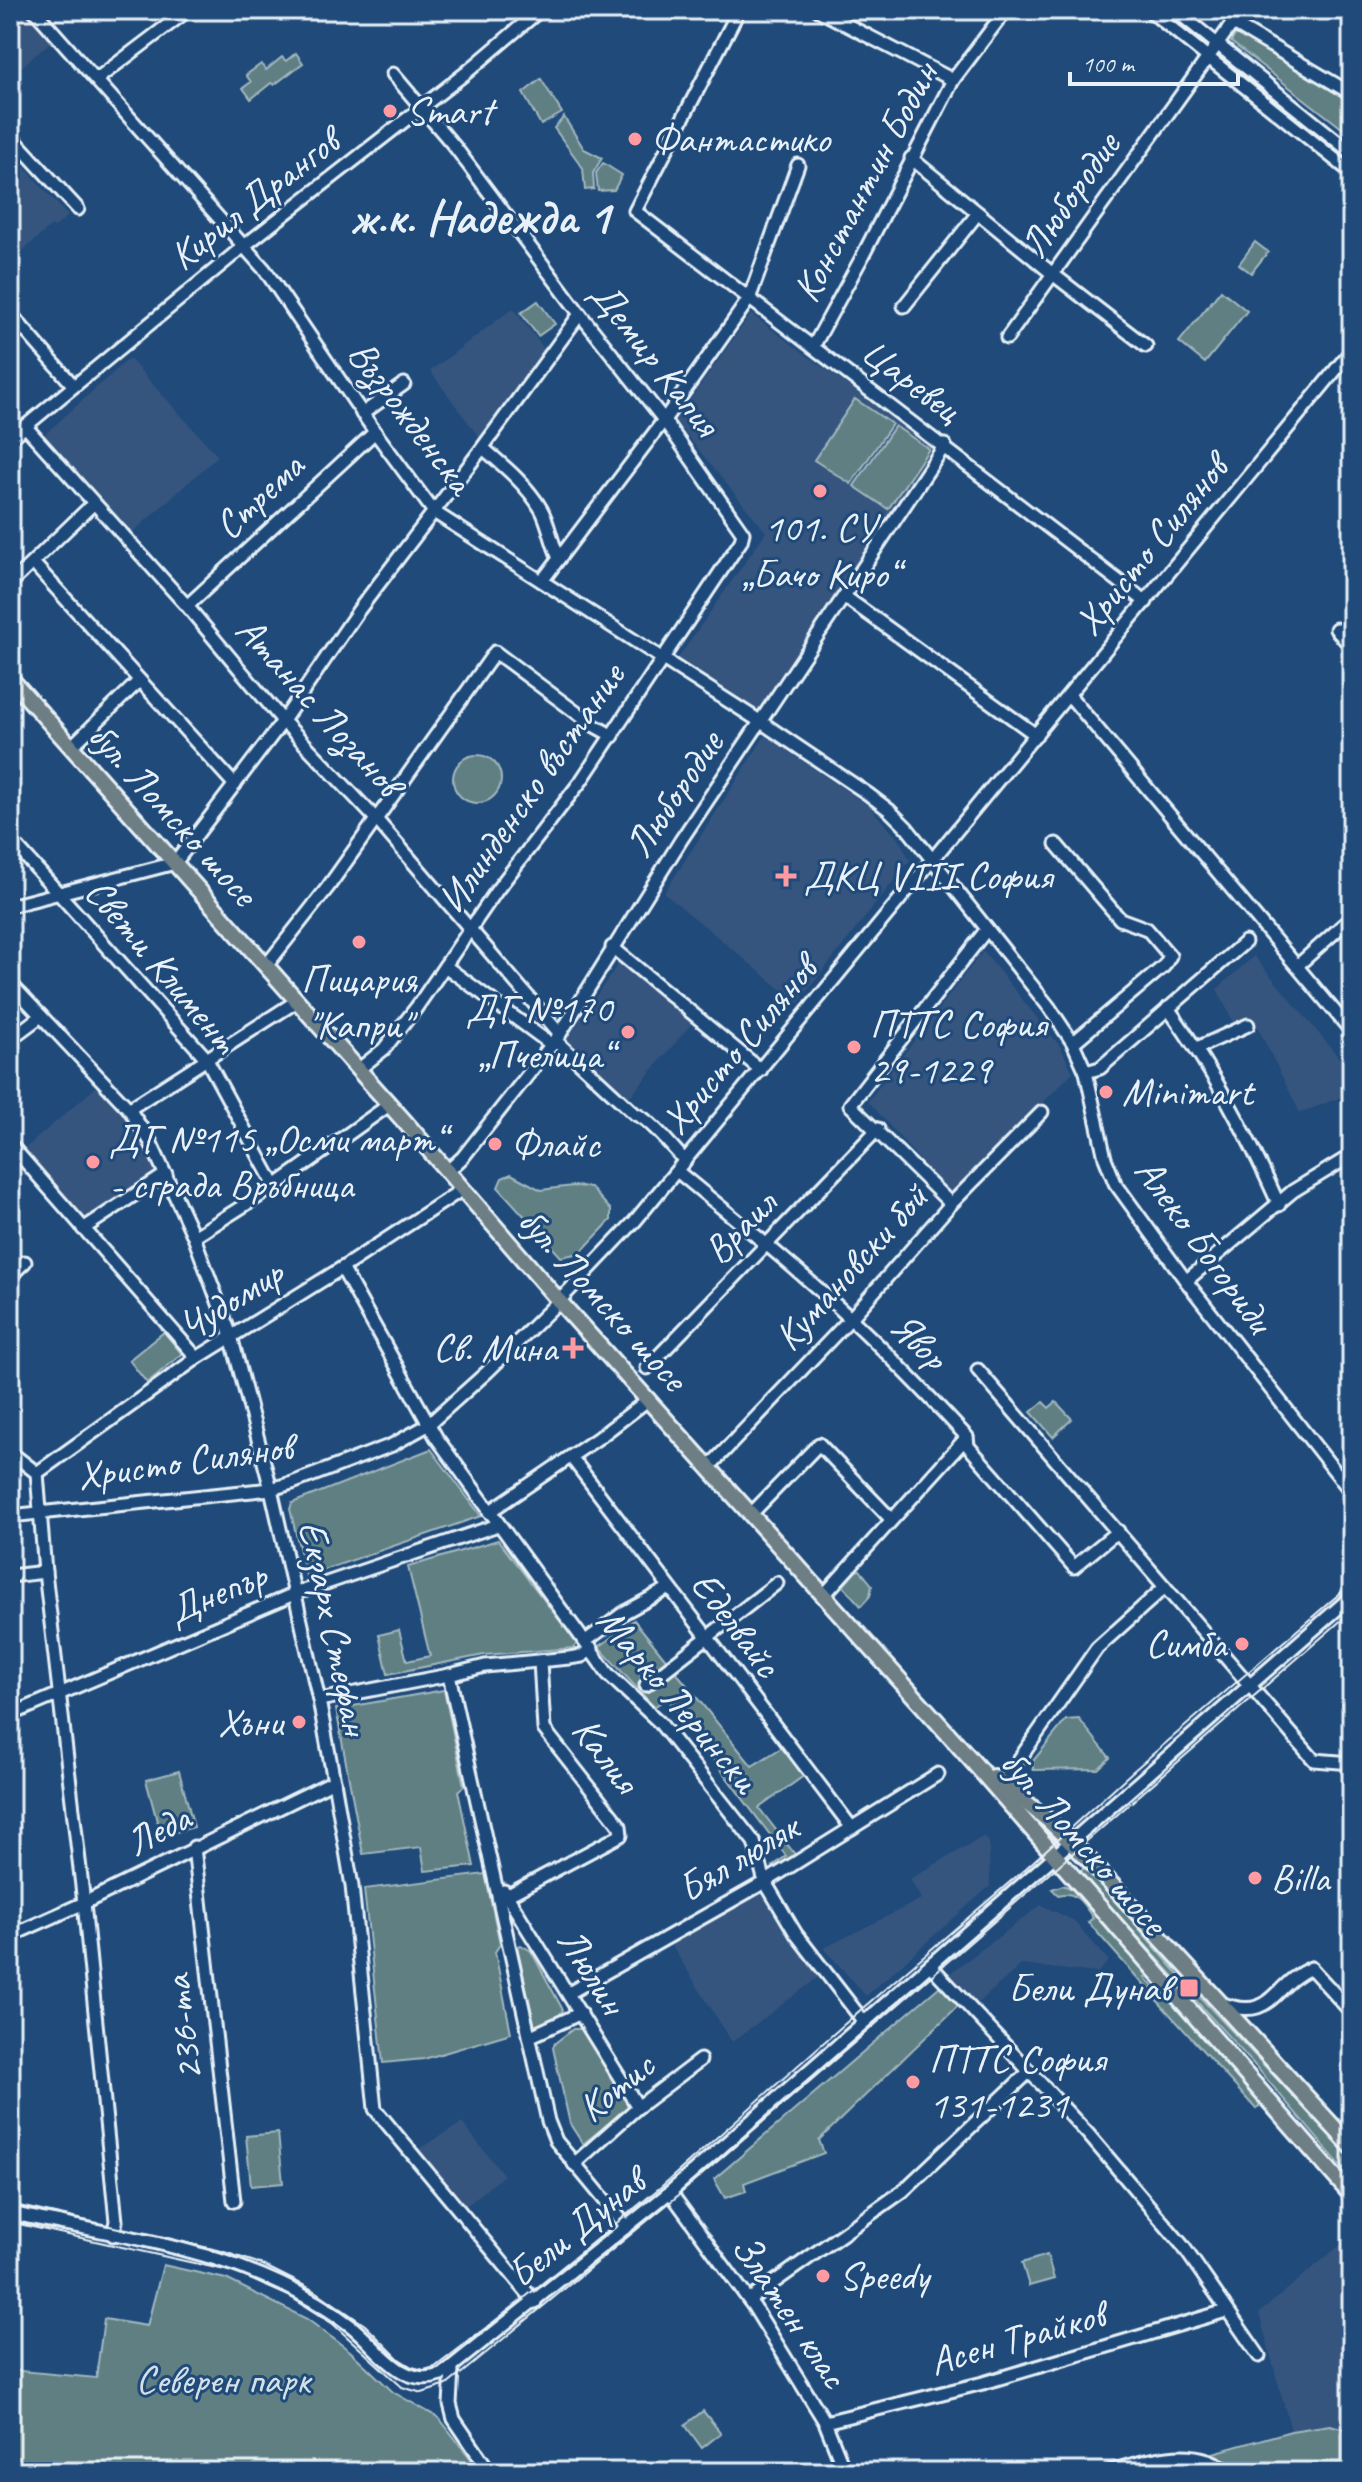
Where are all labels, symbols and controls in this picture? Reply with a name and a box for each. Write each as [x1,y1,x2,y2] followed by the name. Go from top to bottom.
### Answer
[1070,36,1238,86] scale bar
[1082,49,1136,79] text: 100 m
[781,51,950,310] street label: Константин Бодин
[406,86,499,136] place label: Smart
[381,102,399,120] marker: Smart
[159,112,355,281] street label: Кирил Дрангов
[651,114,832,164] place label: Фантастико
[1009,120,1133,267] street label: Любородие
[626,130,644,148] marker: Фантастико
[350,187,615,247] district label: ж.к. Надежда 1
[579,270,733,448] street label: Демир Капия
[851,326,972,435] street label: Царевец
[337,330,487,507] street label: Възрожденска
[1063,439,1244,645] street label: Христо Силянов
[204,440,316,550] street label: Стрема
[811,482,829,500] marker: 101. СУ „Бачо Киро“
[742,503,906,599] place label: 101. СУ „Бачо Киро“
[225,606,418,812] street label: Атанас Лозанов
[426,651,637,923] street label: Илинденско въстание
[77,712,271,919] street label: бул. Ломско шосе
[614,719,736,867] street label: Любородие
[804,851,1056,901] place label: ДКЦ VIII София
[775,865,797,887] marker: ДКЦ VIII София
[74,868,251,1065] street label: Свети Климент
[350,933,368,951] marker: Пицария "Капри"
[650,940,833,1144] street label: Христо Силянов
[301,954,418,1050] place label: Пицария "Капри"
[466,984,620,1080] place label: ДГ №170 „Пчелица“
[870,999,1050,1095] place label: ПТТС София 29-1229
[619,1023,637,1041] marker: ДГ №170 „Пчелица“
[845,1038,863,1056] marker: ПТТС София 29-1229
[1122,1067,1256,1117] place label: Minimart
[1097,1083,1115,1101] marker: Minimart
[109,1114,453,1210] place label: ДГ №115 „Осми март“ - сграда Връбница
[511,1119,601,1169] place label: Флайс
[486,1135,504,1153] marker: Флайс
[1124,1148,1286,1345] street label: Алеко Богориди
[84,1153,102,1171] marker: ДГ №115 „Осми март“ - сграда Връбница
[763,1172,941,1361] street label: Кумановски бой
[693,1177,789,1275] street label: Враил
[507,1197,701,1404] street label: бул. Ломско шосе
[169,1247,295,1351] street label: Чудомир
[879,1301,961,1383] street label: Явор
[433,1323,560,1373] place label: Св. Мина
[564,1339,582,1357] marker: Св. Мина
[74,1420,304,1501] street label: Христо Силянов
[287,1516,382,1742] street label: Екзарх Стефан
[160,1549,276,1636] street label: Днепър
[680,1561,793,1688] street label: Еделвайс
[586,1597,772,1805] street label: Марко Лерински
[1145,1619,1229,1669] place label: Симба
[1233,1635,1251,1653] marker: Симба
[218,1697,285,1747] place label: Хъни
[561,1707,653,1806] street label: Калия
[290,1713,308,1731] marker: Хъни
[989,1739,1180,1948] street label: бул. Ломско шосе
[117,1791,201,1867] street label: Леда
[669,1801,810,1913] street label: Бял люляк
[1271,1853,1332,1903] place label: Billa
[1246,1869,1264,1887] marker: Billa
[546,1919,639,2026] street label: Люлин
[1008,1963,1179,2013] place label: Бели Дунав
[151,1970,214,2084] street label: 236-та
[1178,1977,1200,1999] marker: Бели Дунав
[929,2034,1109,2130] place label: ПТТС София 131-1231
[568,2040,666,2133] street label: Котис
[904,2073,922,2091] marker: ПТТС София 131-1231
[497,2152,661,2299] street label: Бели Дунав
[720,2224,860,2398] street label: Златен клас
[839,2251,932,2301] place label: Speedy
[814,2267,832,2285] marker: Speedy
[924,2287,1116,2387] street label: Асен Трайков
[136,2355,313,2405] park label: Северен парк

